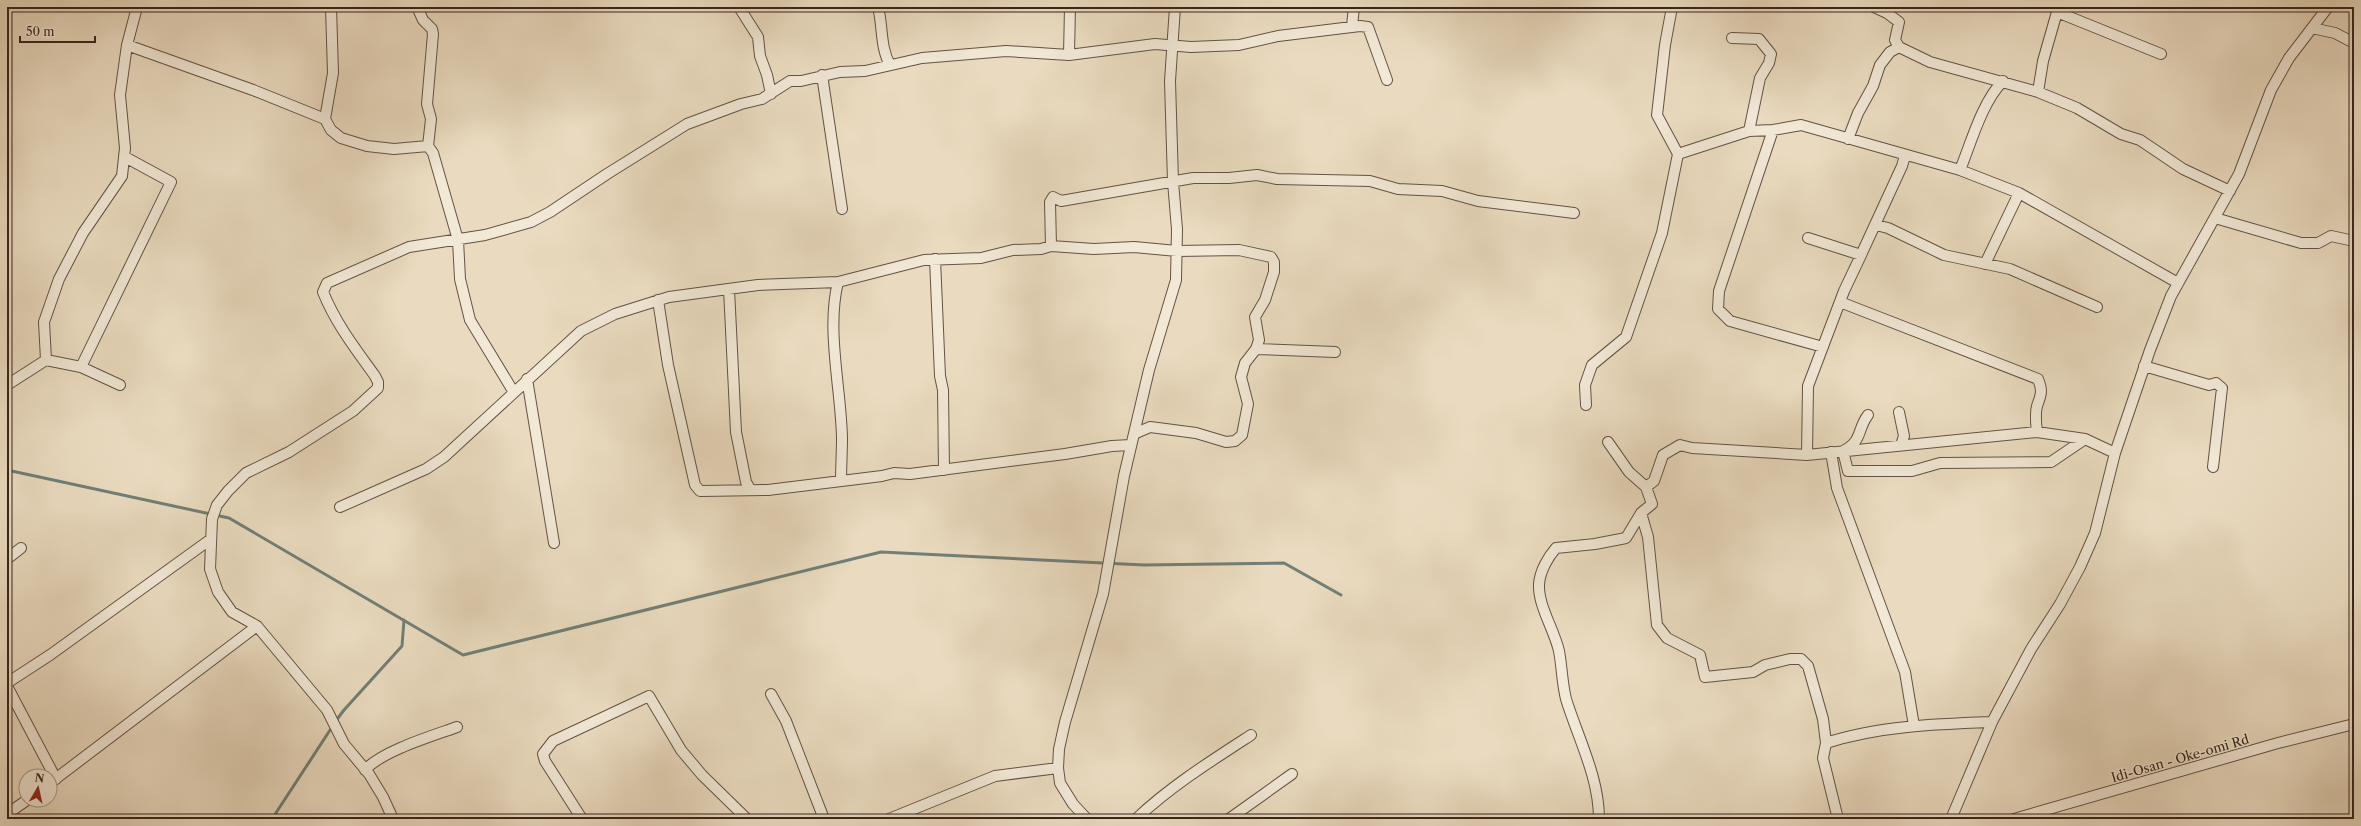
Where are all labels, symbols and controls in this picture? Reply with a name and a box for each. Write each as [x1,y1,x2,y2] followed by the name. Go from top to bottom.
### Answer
[20,18,95,44] scale bar
[26,24,55,39] text: 50 m
[2109,731,2251,785] street label: Idi-Osan - Oke-omi Rd
[18,768,58,808] north arrow
[34,770,46,786] text: N

